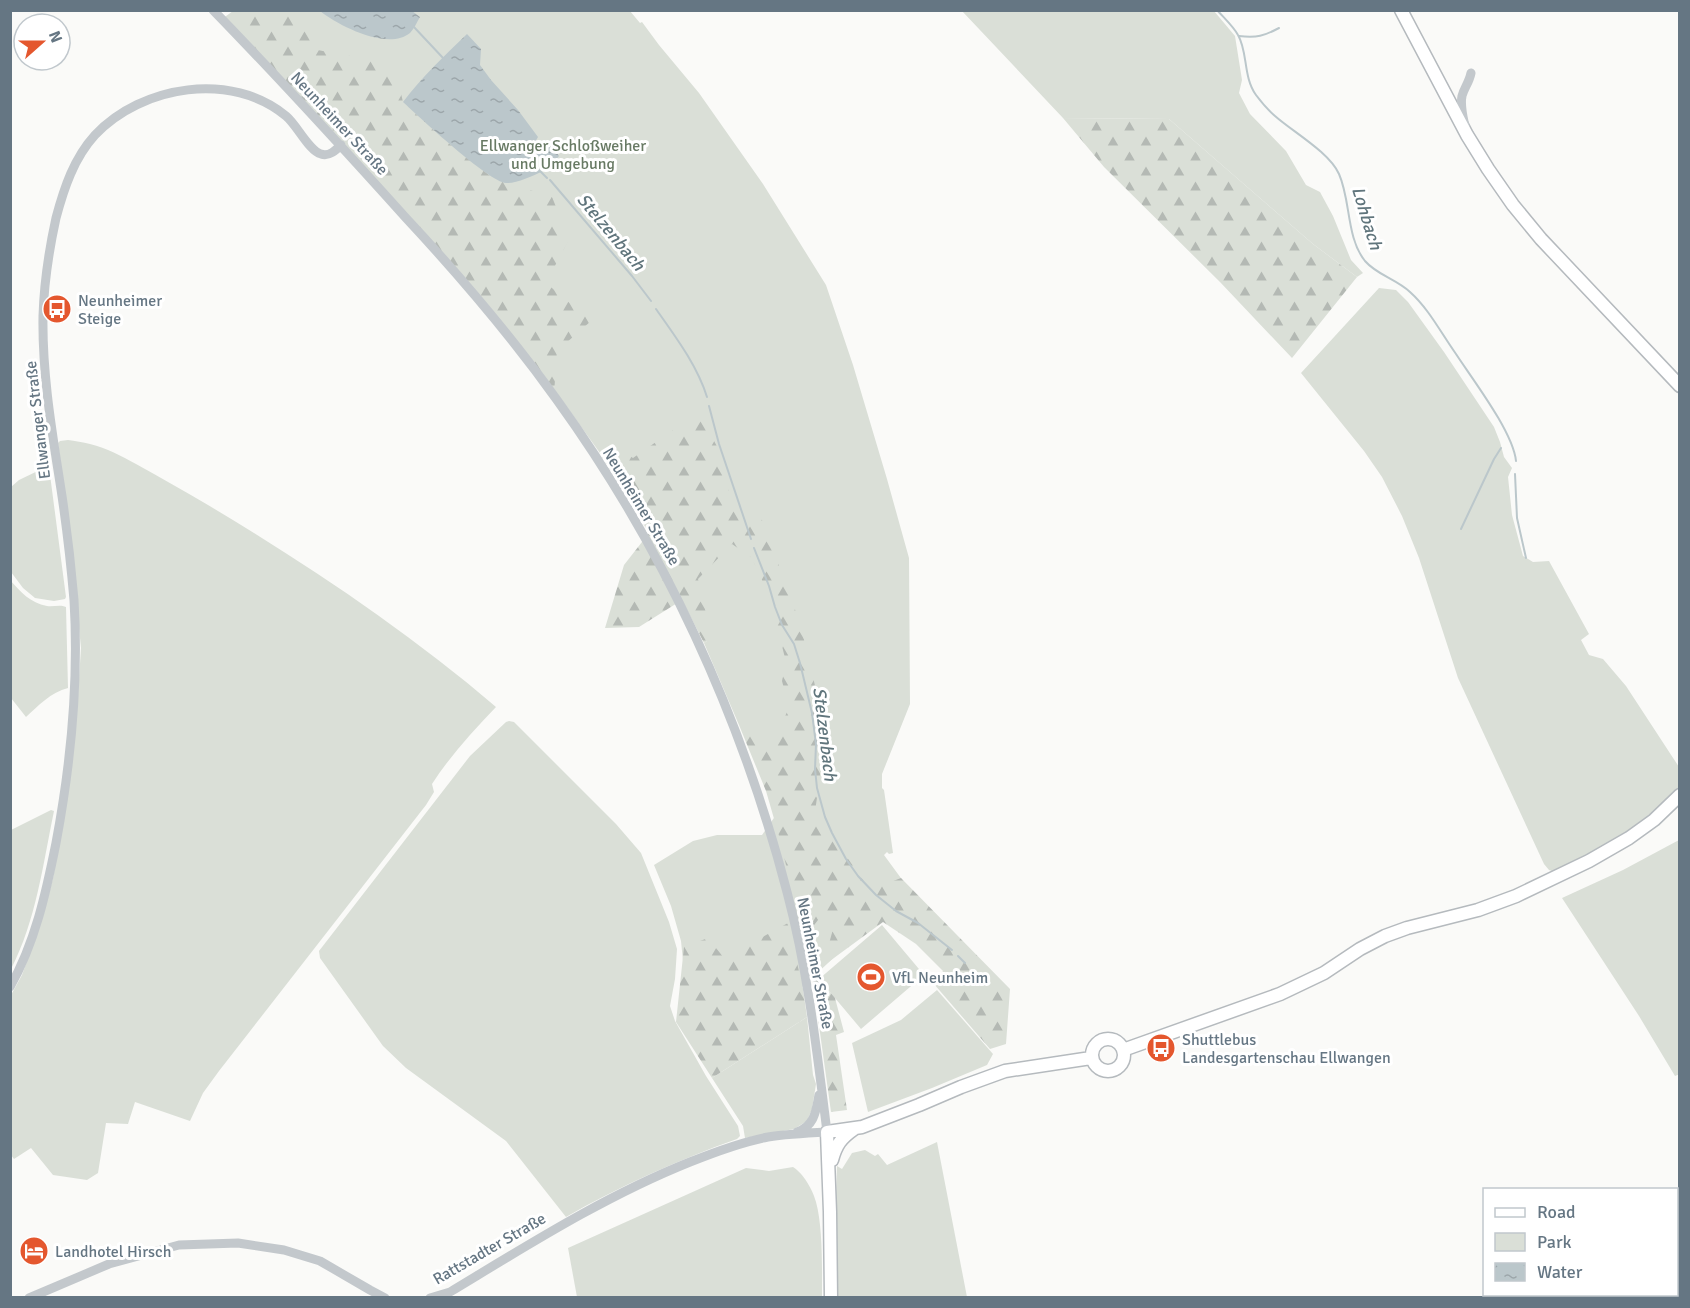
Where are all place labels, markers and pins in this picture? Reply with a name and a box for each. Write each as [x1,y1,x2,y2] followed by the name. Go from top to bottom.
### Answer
[78,291,162,329] place label: Neunheimer Steige
[41,293,73,325] bus stop icon: Neunheimer Steige
[855,961,887,993] sports icon: VfL Neunheim
[892,968,988,988] place label: VfL Neunheim
[1182,1030,1391,1068] place label: Shuttlebus Landesgartenschau Ellwangen
[1145,1032,1177,1064] bus stop icon: Shuttlebus Landesgartenschau Ellwangen
[18,1235,50,1267] hotel icon: Landhotel Hirsch
[55,1242,171,1262] place label: Landhotel Hirsch

